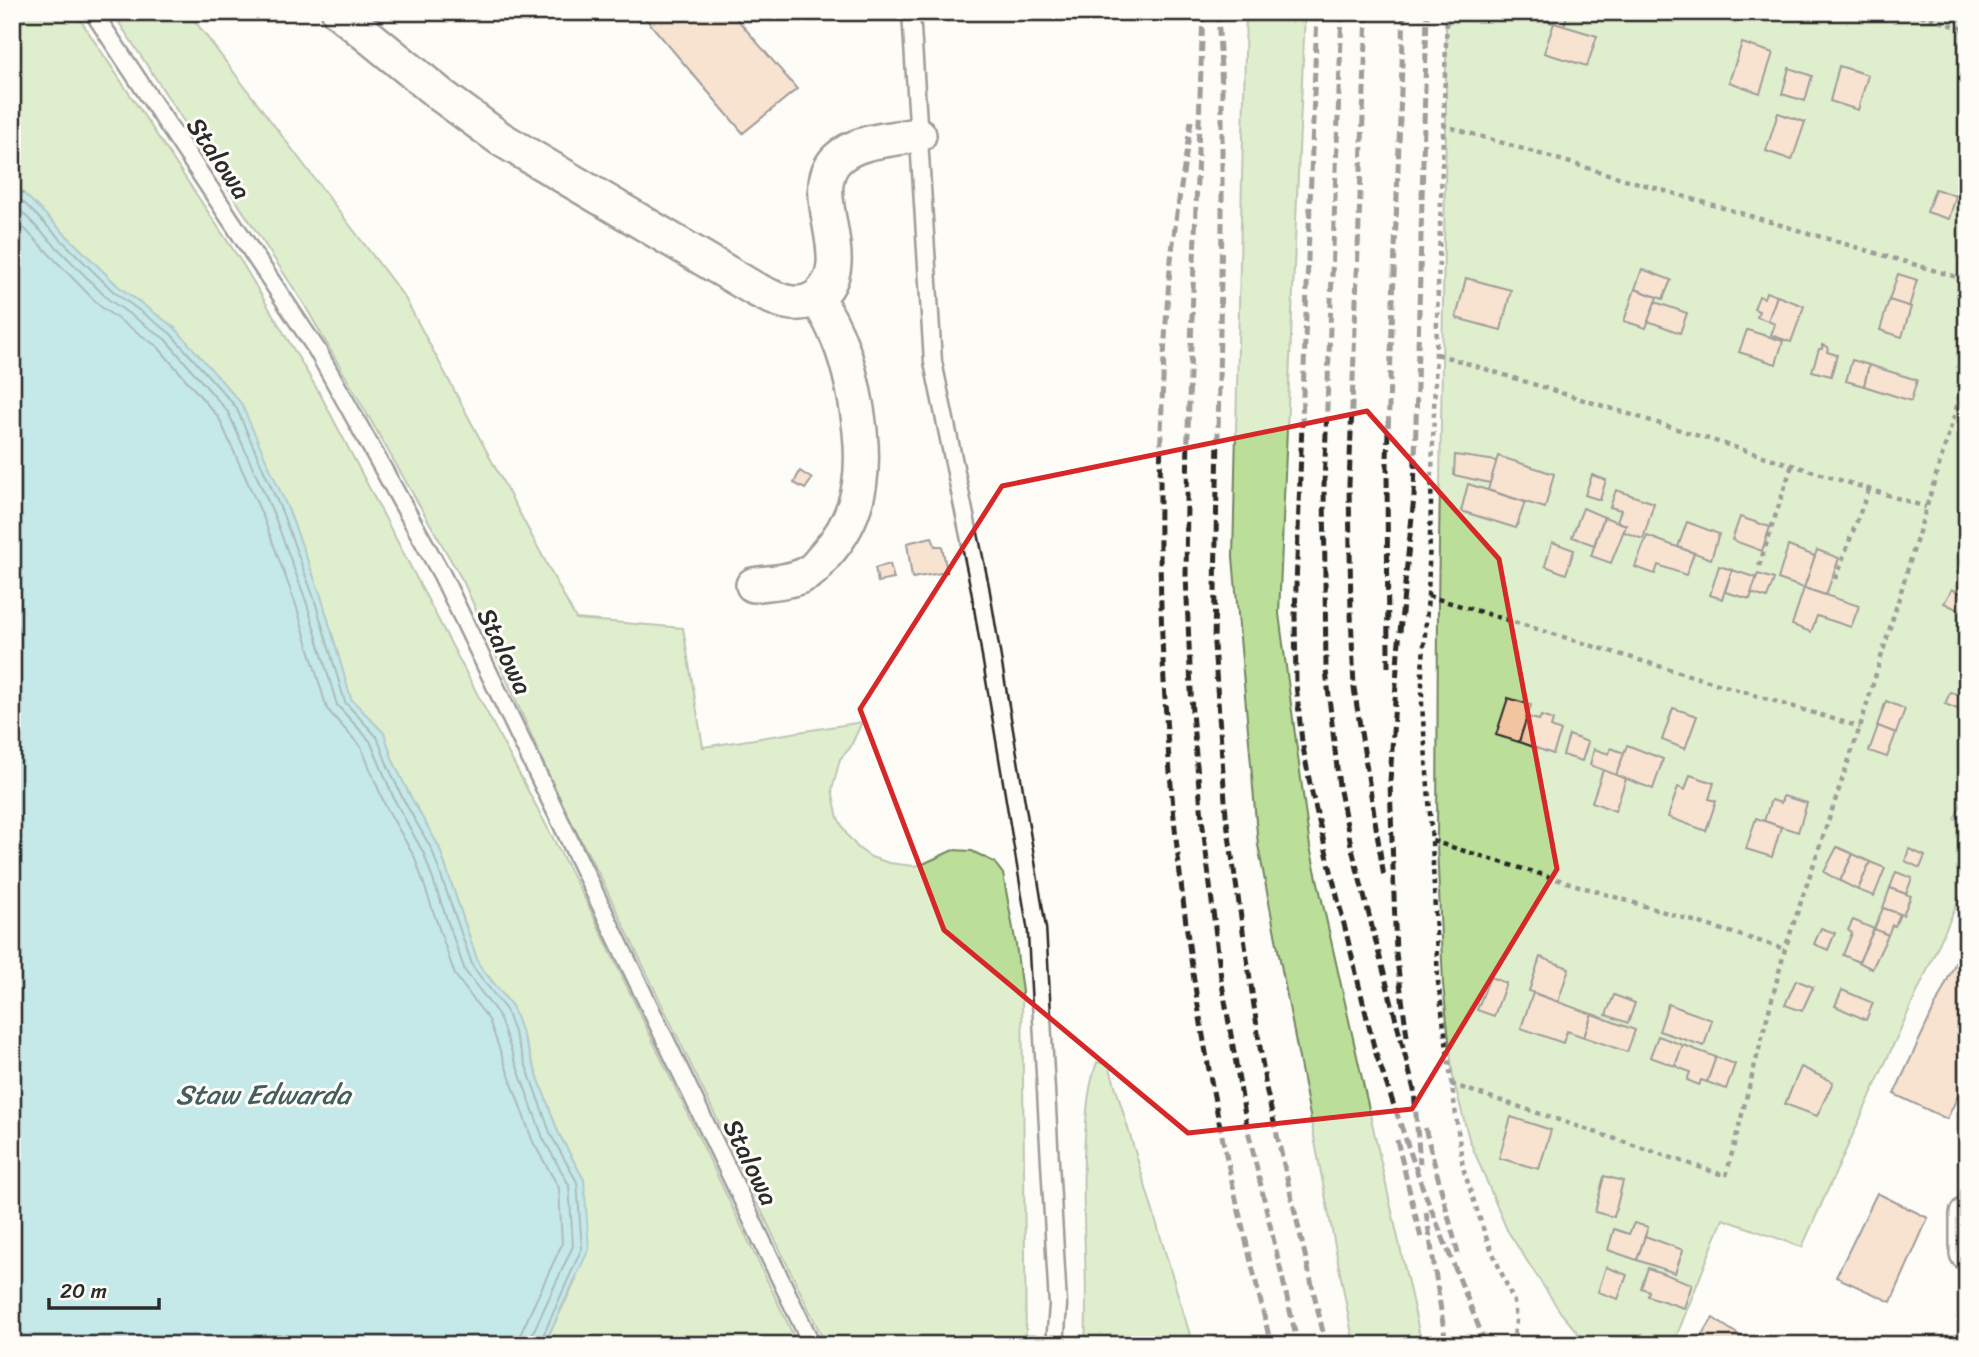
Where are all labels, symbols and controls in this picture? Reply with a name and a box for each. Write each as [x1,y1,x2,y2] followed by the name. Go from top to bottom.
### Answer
[174,107,264,209] street label: Stalowa
[464,599,546,703] street label: Stalowa
[176,1070,353,1119] water label: Staw Edwarda
[710,1110,792,1214] street label: Stalowa
[49,1266,159,1310] scale bar
[60,1272,107,1310] text: 20 m

